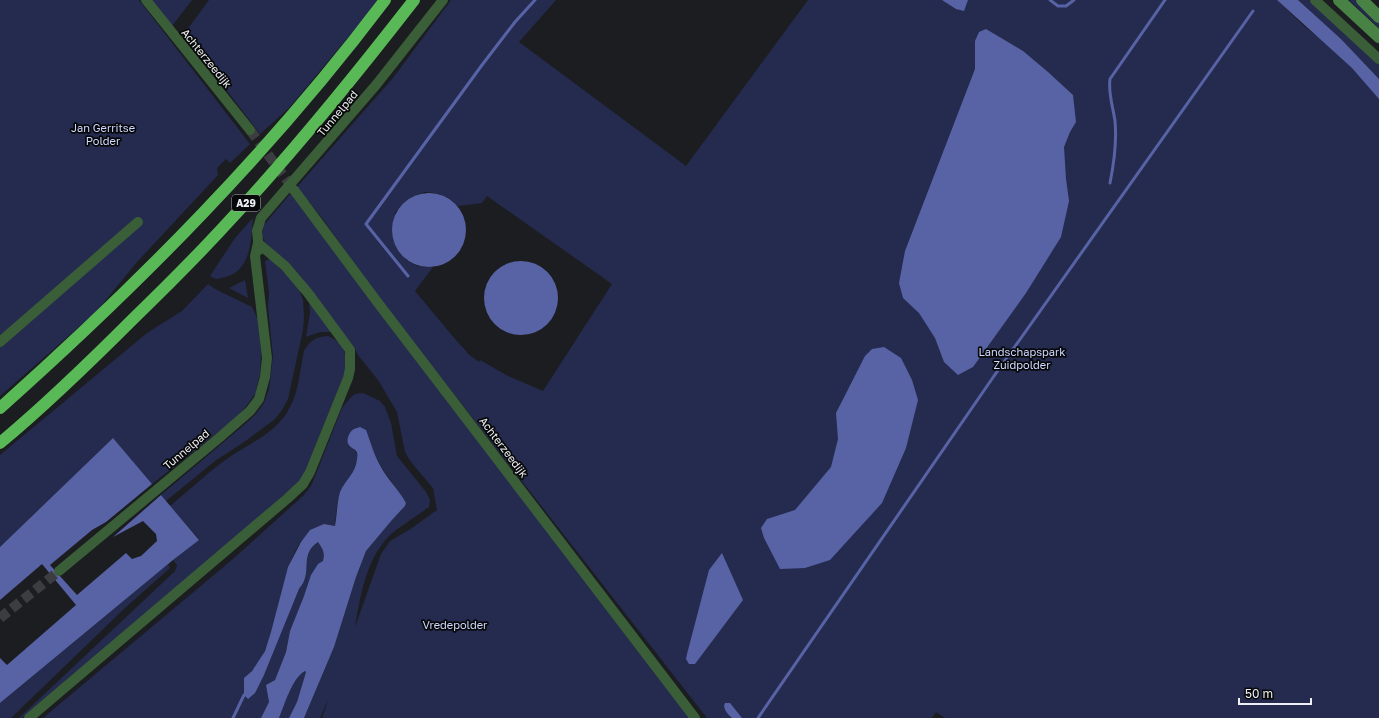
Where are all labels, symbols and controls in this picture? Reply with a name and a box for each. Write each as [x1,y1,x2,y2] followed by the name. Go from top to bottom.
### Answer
[179,26,235,90] street label: Achterzeedijk
[314,87,360,139] street label: Tunnelpad
[71,121,135,147] park label: Jan Gerritse Polder
[232,195,260,211] road number: A29
[978,345,1066,371] park label: Landschapspark Zuidpolder
[477,414,531,480] street label: Achterzeedijk
[160,426,212,472] street label: Tunnelpad
[423,618,488,631] park label: Vredepolder
[1239,680,1311,706] scale bar
[1245,686,1273,701] text: 50 m

